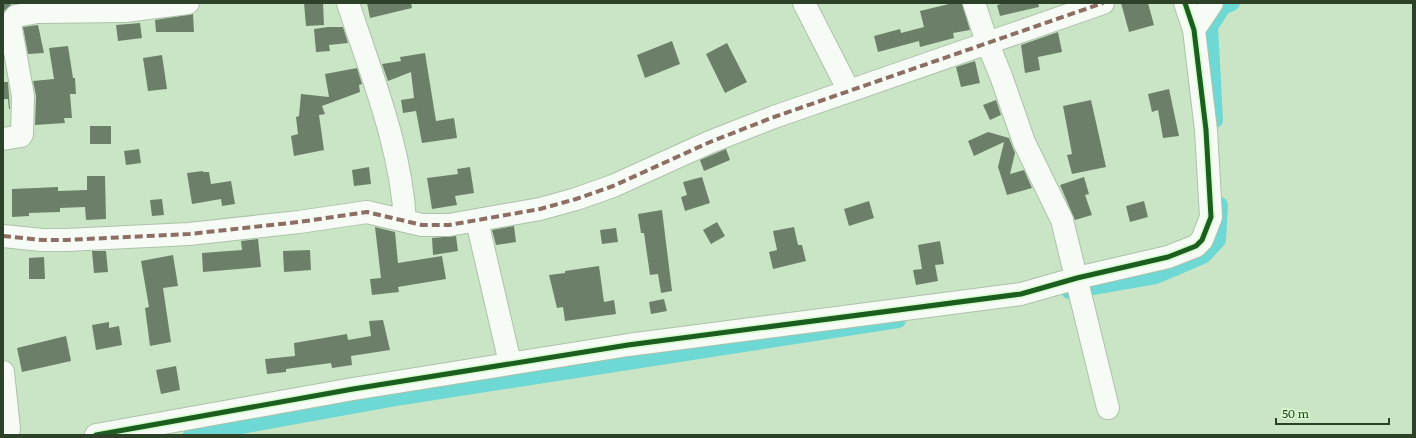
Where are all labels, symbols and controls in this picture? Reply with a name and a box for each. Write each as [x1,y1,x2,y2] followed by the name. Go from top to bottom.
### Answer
[1276,400,1389,426] scale bar
[1282,404,1309,422] text: 50 m

